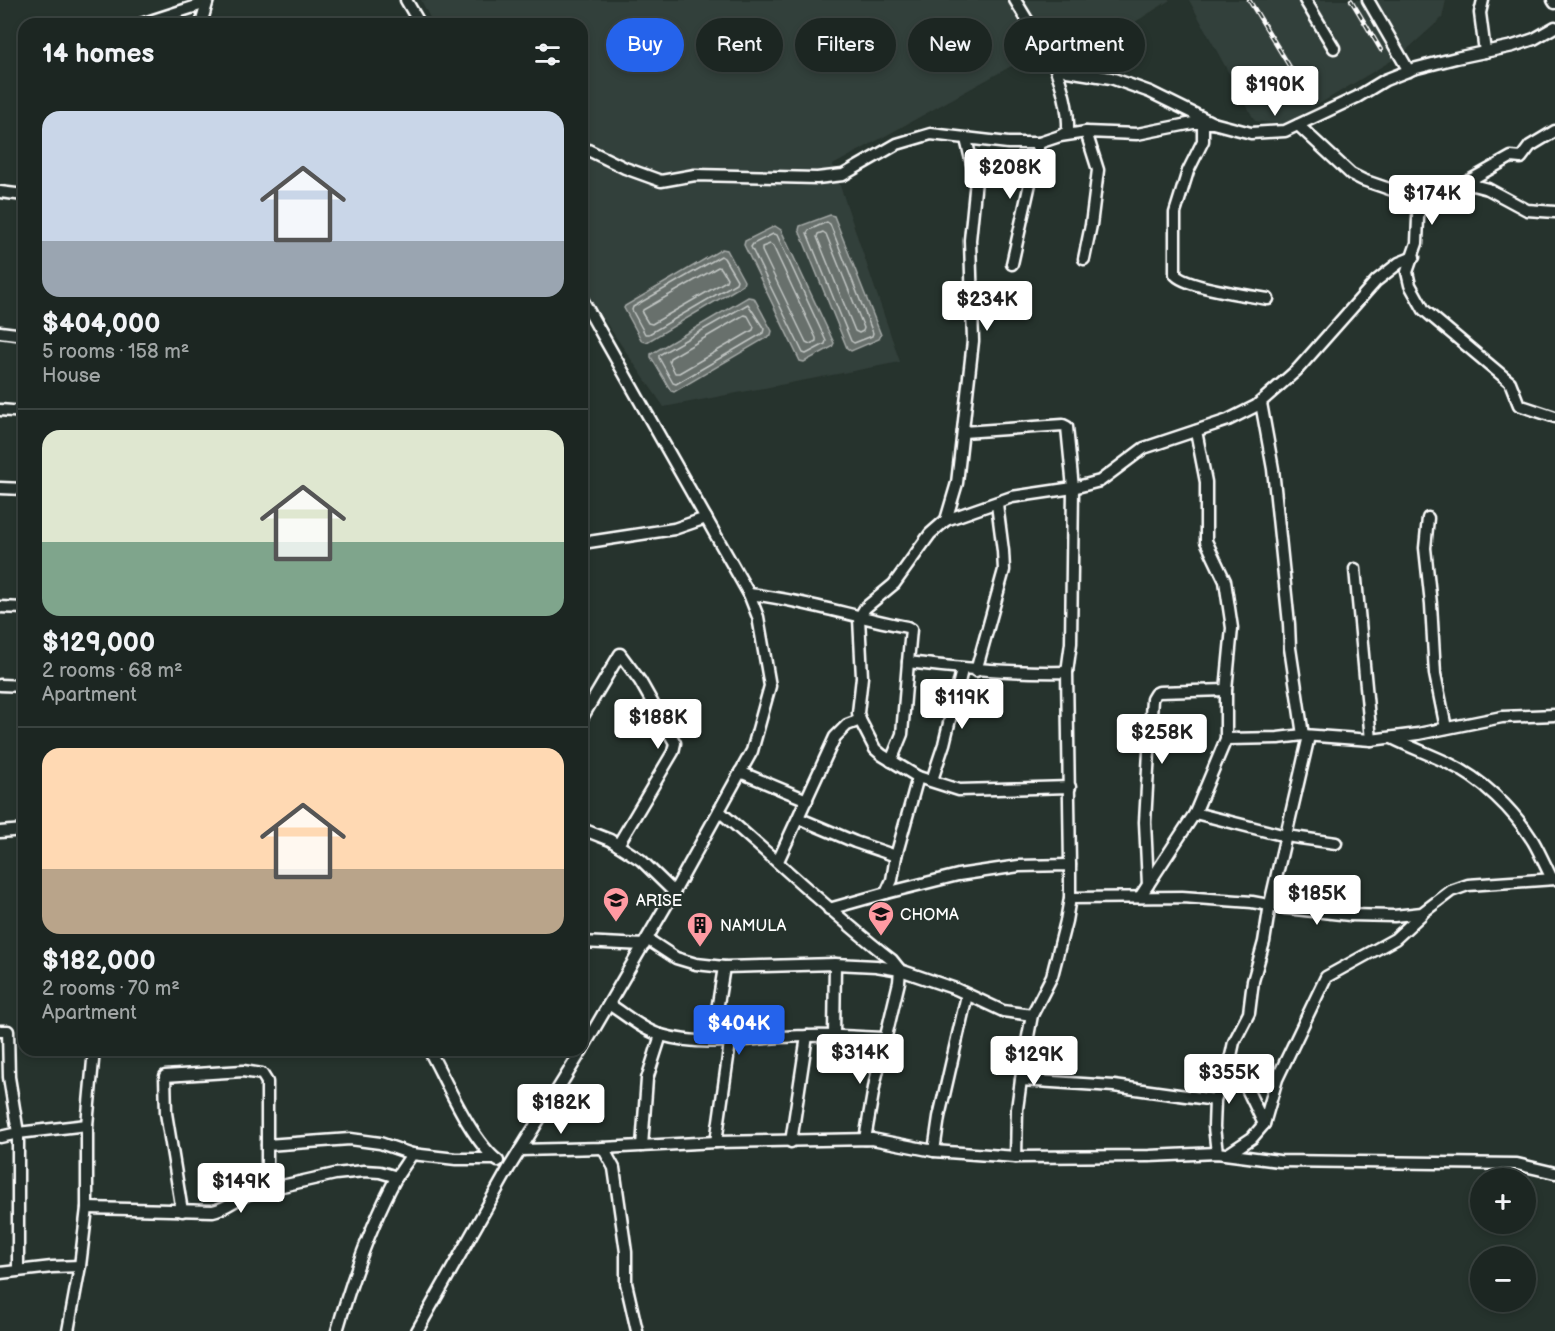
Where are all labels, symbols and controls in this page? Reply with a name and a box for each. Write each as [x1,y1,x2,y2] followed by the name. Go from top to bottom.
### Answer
[606,18,684,72] chip: Buy
[696,18,783,72] chip: Rent
[795,18,896,72] chip: Filters
[908,18,992,72] chip: New
[1004,18,1145,72] chip: Apartment
[531,38,564,71] icon: filters
[42,39,154,70] text: 14 homes
[1233,66,1317,117] pin: $190K
[1245,73,1305,97] text: $190K
[968,149,1052,200] pin: $208K
[249,150,357,258] icon: home
[979,156,1041,180] text: $208K
[1390,175,1474,226] pin: $174K
[1403,182,1461,206] text: $174K
[945,281,1029,332] pin: $234K
[956,288,1018,312] text: $234K
[42,309,160,340] text: $404,000
[42,340,189,364] text: 5 rooms · 158 m²
[42,364,101,388] text: House
[249,469,357,577] icon: home
[42,628,155,659] text: $129,000
[42,659,183,683] text: 2 rooms · 68 m²
[920,679,1004,730] pin: $119K
[42,683,137,707] text: Apartment
[934,686,990,710] text: $119K
[616,699,700,750] pin: $188K
[628,706,688,730] text: $188K
[1120,714,1204,765] pin: $258K
[1131,721,1193,745] text: $258K
[249,787,357,895] icon: home
[1275,875,1359,926] pin: $185K
[1288,882,1346,906] text: $185K
[601,885,631,923] school or university icon: ARISE
[636,892,682,911] place label: ARISE
[866,899,896,937] school or university icon: CHOMA
[900,906,959,925] place label: CHOMA
[685,910,715,948] building icon: NAMULA
[720,917,787,936] place label: NAMULA
[42,946,156,977] text: $182,000
[42,977,180,1001] text: 2 rooms · 70 m²
[42,1001,137,1025] text: Apartment
[697,1005,781,1056] pin: $404K
[708,1012,770,1036] text: $404K
[818,1034,902,1085] pin: $314K
[992,1036,1076,1087] pin: $129K
[831,1041,889,1065] text: $314K
[1005,1043,1063,1067] text: $129K
[1187,1054,1271,1105] pin: $355K
[1198,1061,1260,1085] text: $355K
[519,1084,603,1135] pin: $182K
[531,1091,591,1115] text: $182K
[199,1163,283,1214] pin: $149K
[1470,1168,1536,1312] map controls
[1470,1168,1536,1234] button: +
[212,1170,270,1194] text: $149K
[1470,1246,1536,1312] button: −

